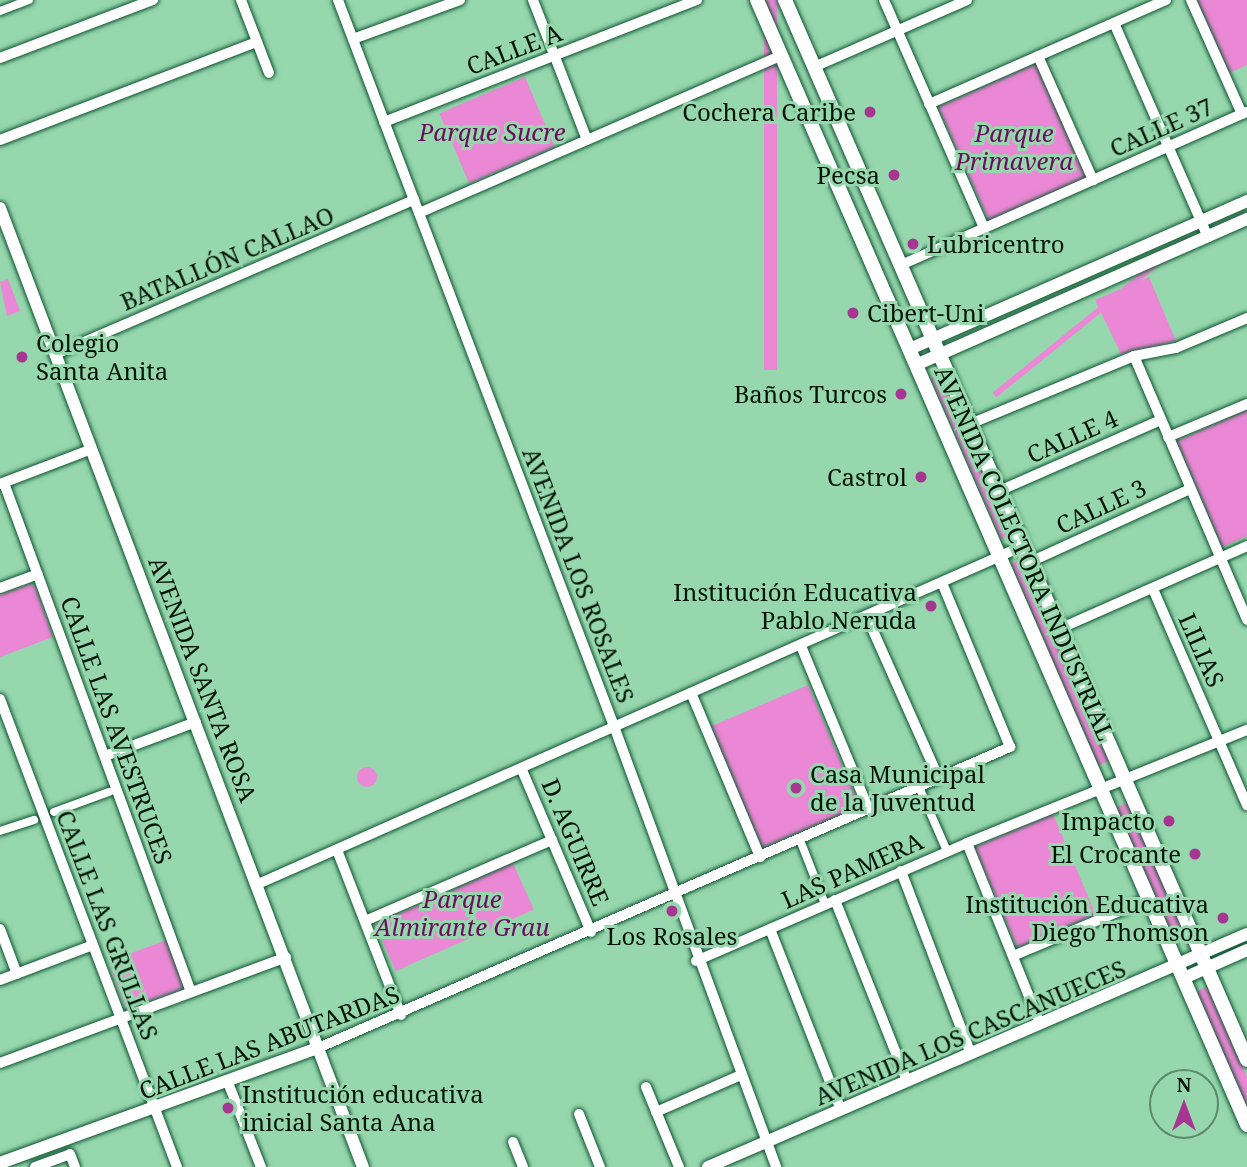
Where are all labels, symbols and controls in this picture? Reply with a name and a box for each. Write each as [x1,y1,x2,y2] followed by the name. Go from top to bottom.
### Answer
[462,18,566,80] street label: CALLE A
[1105,92,1217,162] street label: CALLE 37
[682,98,856,126] place label: Cochera Caribe
[862,104,878,120] marker: Cochera Caribe
[418,118,566,146] park label: Parque Sucre
[955,119,1073,175] park label: Parque Primavera
[817,161,880,189] place label: Pecsa
[886,167,902,183] marker: Pecsa
[116,200,338,316] street label: BATALLÓN CALLAO
[927,230,1065,258] place label: Lubricentro
[905,236,921,252] marker: Lubricentro
[867,299,985,327] place label: Cibert-Uni
[845,305,861,321] marker: Cibert-Uni
[36,329,168,385] place label: Colegio Santa Anita
[14,349,30,365] marker: Colegio Santa Anita
[929,361,1121,745] street label: AVENIDA COLECTORA INDUSTRIAL
[734,380,887,408] place label: Baños Turcos
[893,386,909,402] marker: Baños Turcos
[1022,403,1122,469] street label: CALLE 4
[517,443,641,707] street label: AVENIDA LOS ROSALES
[827,463,907,491] place label: Castrol
[913,469,929,485] marker: Castrol
[1051,473,1151,539] street label: CALLE 3
[143,552,263,806] street label: AVENIDA SANTA ROSA
[673,578,917,634] place label: Institución Educativa Pablo Neruda
[55,592,179,868] street label: CALLE LAS AVESTRUCES
[923,598,939,614] marker: Institución Educativa Pablo Neruda
[1173,609,1231,691] street label: LILIAS
[810,760,985,816] place label: Casa Municipal de la Juventud
[536,774,616,910] street label: D. AGUIRRE
[788,780,804,796] marker: Casa Municipal de la Juventud
[51,806,165,1044] street label: CALLE LAS GRULLAS
[1061,807,1155,835] place label: Impacto
[1161,813,1177,829] marker: Impacto
[777,826,927,914] street label: LAS PAMERA
[1050,840,1181,868] place label: El Crocante
[1187,846,1203,862] marker: El Crocante
[374,885,550,941] park label: Parque Almirante Grau
[965,890,1209,946] place label: Institución Educativa Diego Thomson
[664,903,680,919] marker: Los Rosales
[1215,910,1231,926] marker: Institución Educativa Diego Thomson
[607,922,737,950] place label: Los Rosales
[810,953,1130,1111] street label: AVENIDA LOS CASCANUECES
[135,979,403,1105] street label: CALLE LAS ABUTARDAS
[1149,1069,1219,1139] north arrow
[1177,1072,1191,1098] text: N
[242,1080,484,1136] place label: Institución educativa inicial Santa Ana
[220,1100,236,1116] marker: Institución educativa inicial Santa Ana

